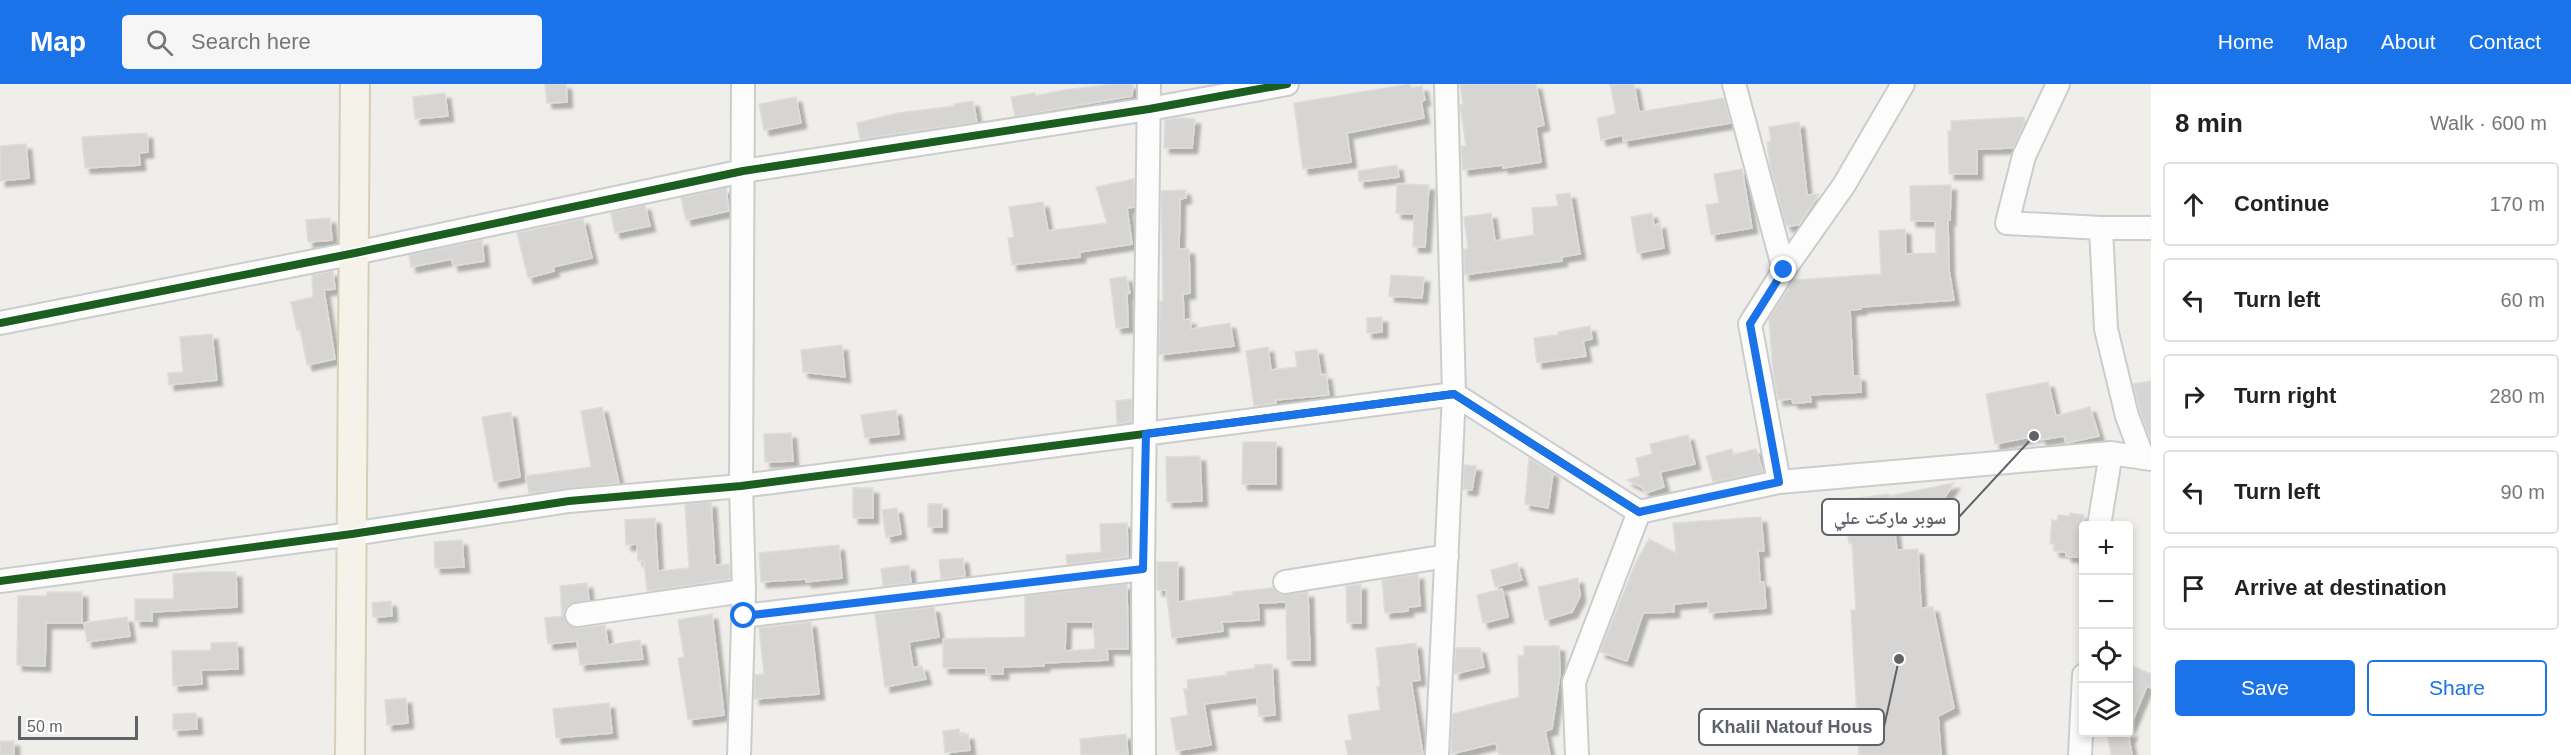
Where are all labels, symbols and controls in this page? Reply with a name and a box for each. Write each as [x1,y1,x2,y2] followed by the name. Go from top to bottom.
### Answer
[122,15,542,69] search box
[30,26,86,57] text: Map
[143,26,176,59] icon: search
[191,29,311,54] text: Search here
[2218,30,2274,53] text: Home
[2307,30,2348,53] text: Map
[2381,30,2436,53] text: About
[2469,30,2541,53] text: Contact
[2175,108,2243,138] text: 8 min
[2430,112,2547,134] text: Walk · 600 m
[2177,188,2210,221] icon: ahead
[2234,191,2329,216] text: Continue
[2489,193,2545,215] text: 170 m
[1770,256,1796,282] route end
[2177,284,2210,317] icon: left
[2234,287,2320,312] text: Turn left
[2501,289,2545,311] text: 60 m
[2177,380,2210,413] icon: right
[2234,383,2336,408] text: Turn right
[2489,385,2545,407] text: 280 m
[2177,476,2210,509] icon: left
[2234,479,2320,504] text: Turn left
[2501,481,2545,503] text: 90 m
[1822,499,1959,535] callout: سوبر ماركت علي
[1834,508,1946,532] text: سوبر ماركت علي
[2079,521,2133,737] map controls
[2079,521,2133,575] button: +
[2177,572,2210,605] icon: arrive
[2079,575,2133,629] button: −
[2234,575,2447,600] text: Arrive at destination
[730,602,756,628] route start
[2079,629,2133,683] button: locate
[2175,660,2355,716] button: Save
[2367,660,2547,716] button: Share
[2079,683,2133,737] button: layers
[1699,709,1884,745] callout: Khalil Natouf Hous
[18,713,138,740] scale bar
[1712,717,1873,737] text: Khalil Natouf Hous
[27,718,63,735] text: 50 m

